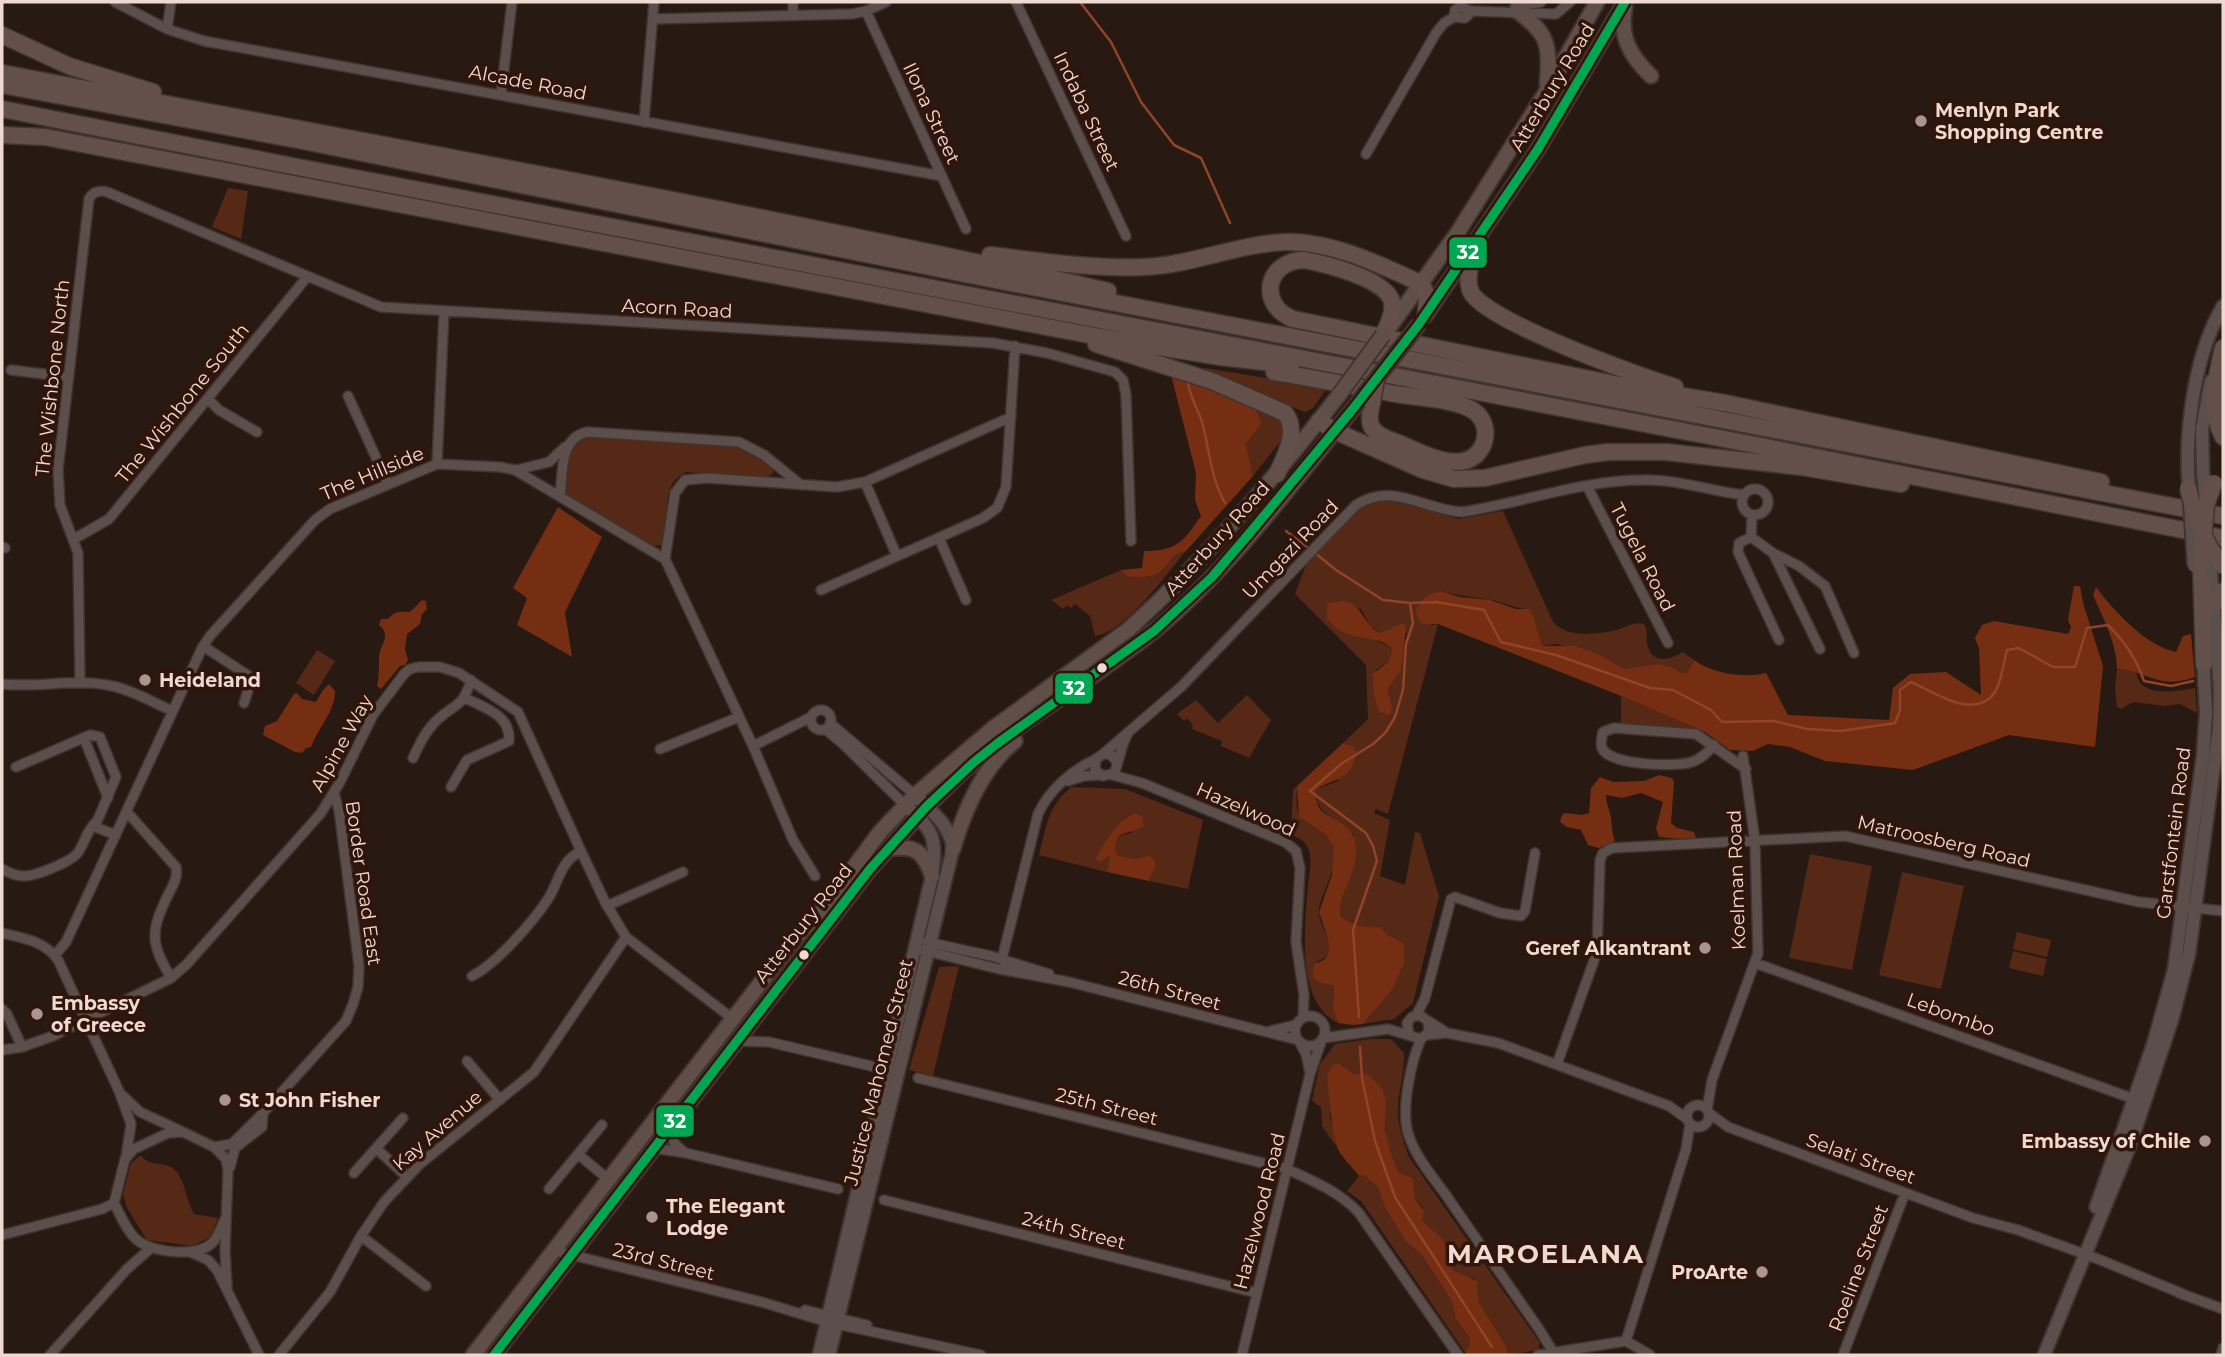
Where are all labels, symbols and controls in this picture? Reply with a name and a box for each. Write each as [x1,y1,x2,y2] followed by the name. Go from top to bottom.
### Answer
[1505,19,1600,155] street label: Atterbury Road
[1049,48,1124,175] street label: Indaba Street
[898,59,965,168] street label: Ilona Street
[467,60,589,105] street label: Alcade Road
[1935,99,2103,144] place label: Menlyn Park Shopping Centre
[1913,113,1929,129] marker: Menlyn Park Shopping Centre
[1448,236,1488,269] line badge: 32
[1456,241,1479,264] text: 32
[31,278,74,478] street label: The Wishbone North
[621,294,733,323] street label: Acorn Road
[111,319,254,488] street label: The Wishbone South
[317,441,427,505] street label: The Hillside
[1160,477,1275,600] street label: Atterbury Road
[1237,495,1343,604] street label: Umgazi Road
[1605,499,1680,615] street label: Tugela Road
[1095,661,1109,675] unlabelled marker
[159,669,261,692] place label: Heideland
[137,672,153,688] marker: Heideland
[1054,672,1094,705] line badge: 32
[1062,677,1085,700] text: 32
[305,690,378,796] street label: Alpine Way
[2152,746,2195,920] street label: Garstfontein Road
[1193,777,1299,842] street label: Hazelwood
[341,799,386,967] street label: Border Road East
[1723,809,1750,951] street label: Koelman Road
[1855,810,2033,873] street label: Matroosberg Road
[750,859,857,988] street label: Atterbury Road
[1525,937,1691,960] place label: Geref Alkantrant
[1697,940,1713,956] marker: Geref Alkantrant
[797,948,811,962] unlabelled marker
[839,956,918,1189] street label: Justice Mahomed Street
[1116,966,1224,1015] street label: 26th Street
[1904,988,1998,1041] street label: Lebombo
[51,992,146,1037] place label: Embassy of Greece
[29,1006,45,1022] marker: Embassy of Greece
[1053,1083,1161,1130] street label: 25th Street
[388,1085,487,1175] street label: Kay Avenue
[239,1089,380,1112] place label: St John Fisher
[217,1092,233,1108] marker: St John Fisher
[655,1104,695,1138] line badge: 32
[663,1110,686,1133] text: 32
[1803,1128,1919,1189] street label: Selati Street
[1229,1130,1290,1292] street label: Hazelwood Road
[2021,1130,2191,1153] place label: Embassy of Chile
[2197,1133,2213,1149] marker: Embassy of Chile
[666,1195,785,1240] place label: The Elegant Lodge
[1824,1201,1893,1335] street label: Roeline Street
[1020,1207,1128,1255] street label: 24th Street
[644,1209,660,1225] marker: The Elegant Lodge
[611,1238,717,1285] street label: 23rd Street
[1447,1238,1645,1270] district label: MAROELANA
[1671,1261,1748,1284] place label: ProArte
[1754,1264,1770,1280] marker: ProArte

